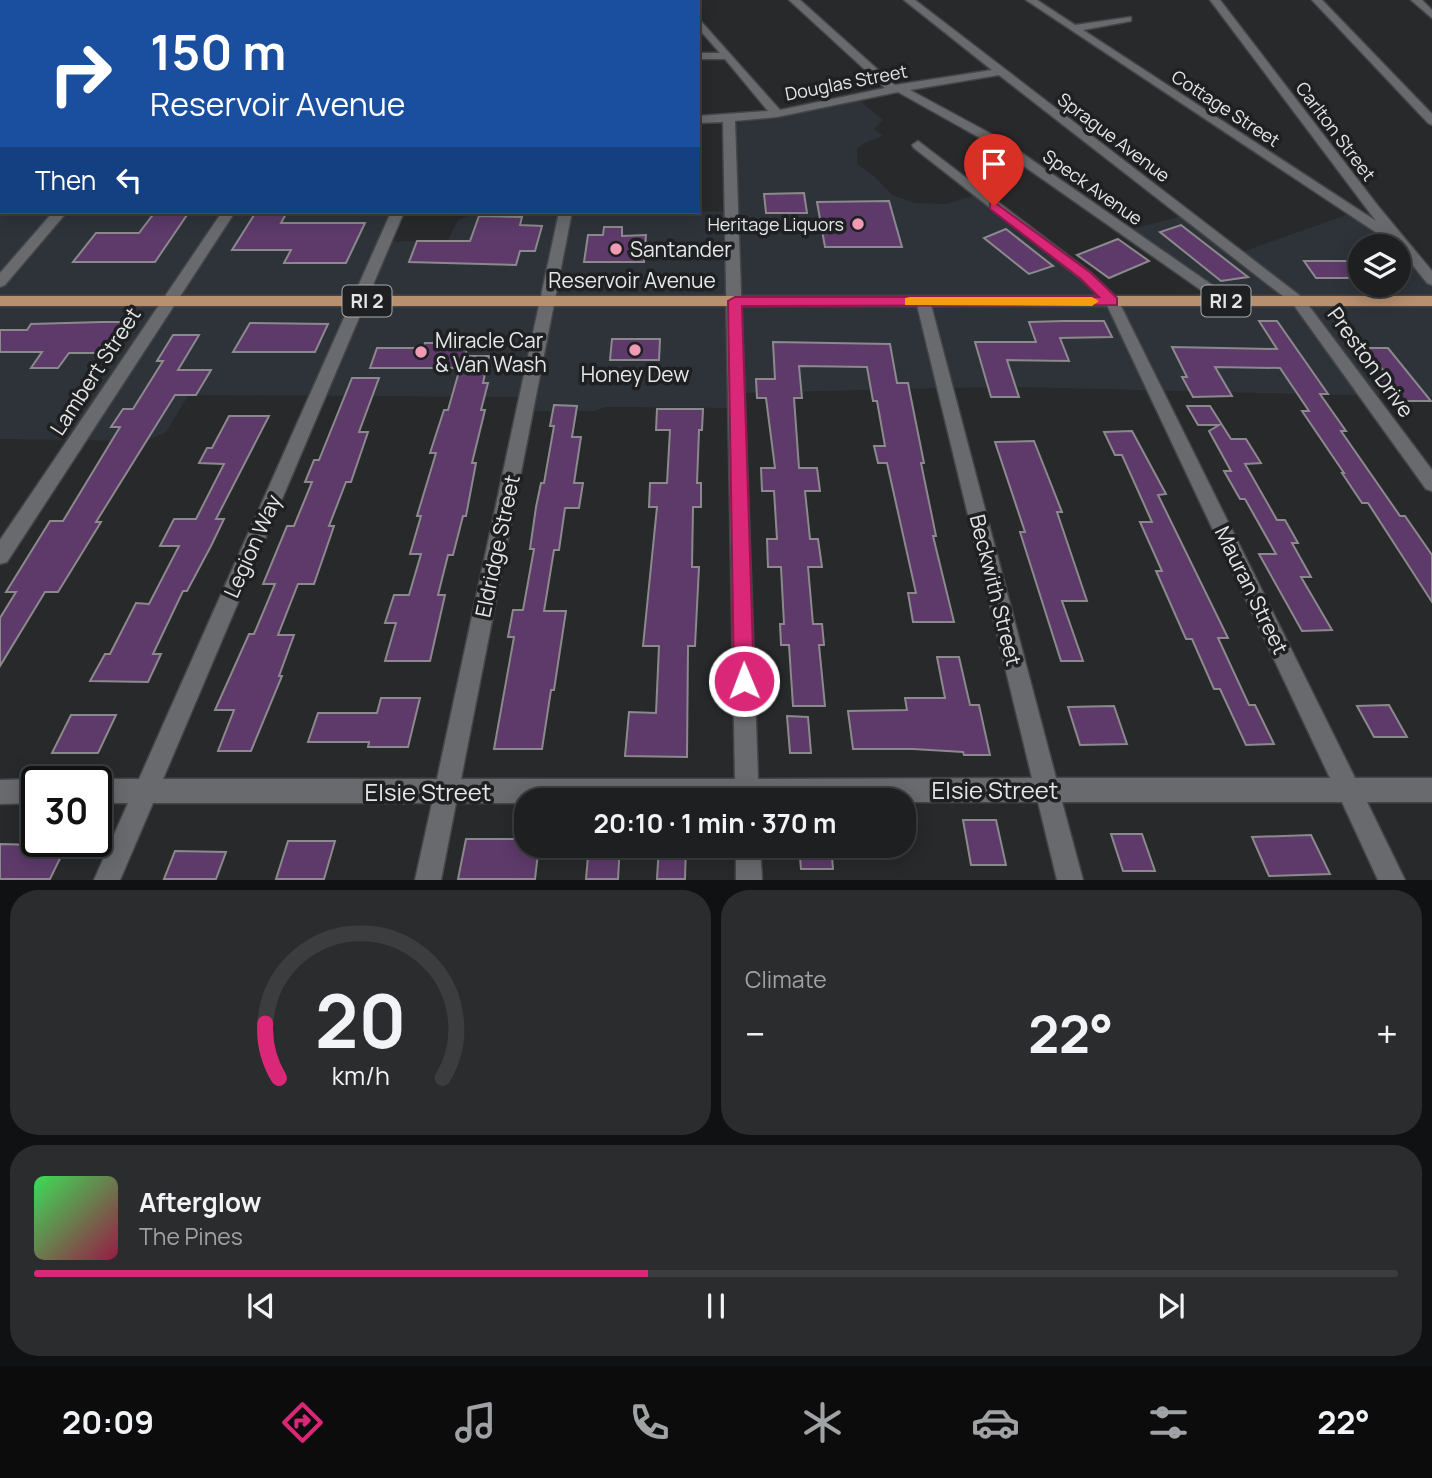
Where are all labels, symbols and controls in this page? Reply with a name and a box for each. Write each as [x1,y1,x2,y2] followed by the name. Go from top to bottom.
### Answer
[150,18,286,85] text: 150 m
[35,28,126,119] icon: right
[783,58,909,106] street label: Douglas Street
[1167,64,1285,152] street label: Cottage Street
[1291,77,1381,185] street label: Carlton Street
[150,82,405,126] text: Reservoir Avenue
[1053,87,1175,187] street label: Sprague Avenue
[964,134,1024,206] pin
[1038,144,1148,230] street label: Speck Avenue
[975,145,1013,183] icon: arrive
[110,161,148,199] icon: left
[35,162,96,198] text: Then
[708,212,844,236] place label: Heritage Liquors
[850,216,866,232] marker: Heritage Liquors
[1348,234,1411,297] map controls
[1348,234,1411,297] button: layers
[630,235,732,263] place label: Santander
[608,241,624,257] marker: Santander
[548,266,716,294] street label: Reservoir Avenue
[342,286,392,316] road number: RI 2
[1202,286,1250,316] road number: RI 2
[1322,301,1420,423] street label: Preston Drive
[43,302,147,440] street label: Lambert Street
[435,326,547,378] place label: Miracle Car & Van Wash
[627,342,643,358] marker: Honey Dew
[413,344,429,360] marker: Miracle Car & Van Wash
[581,360,689,388] place label: Honey Dew
[468,472,526,620] street label: Eldridge Street
[217,490,287,602] street label: Legion Way
[964,511,1028,669] street label: Beckwith Street
[1209,521,1295,659] street label: Mauran Street
[707,644,781,718] position arrow
[21,766,112,857] speed limit sign: 30
[932,773,1058,806] street label: Elsie Street
[365,775,491,808] street label: Elsie Street
[594,805,836,841] text: 20:10 · 1 min · 370 m
[745,963,827,995] text: Climate
[315,971,406,1071] text: 20
[1028,998,1113,1069] text: 22°
[745,1007,766,1059] text: −
[1376,1007,1398,1059] text: +
[331,1058,390,1093] text: km/h
[139,1184,261,1220] text: Afterglow
[139,1220,243,1252] text: The Pines
[242,1287,280,1325] icon: previous
[697,1287,735,1325] icon: pause
[1152,1287,1190,1325] icon: next
[278,1398,327,1447] icon: directions
[451,1398,500,1447] icon: music
[625,1398,674,1447] icon: phone
[798,1398,847,1447] icon: climate
[971,1398,1020,1447] icon: car
[1144,1398,1193,1447] icon: filters
[62,1400,154,1444] text: 20:09
[1317,1400,1370,1444] text: 22°

